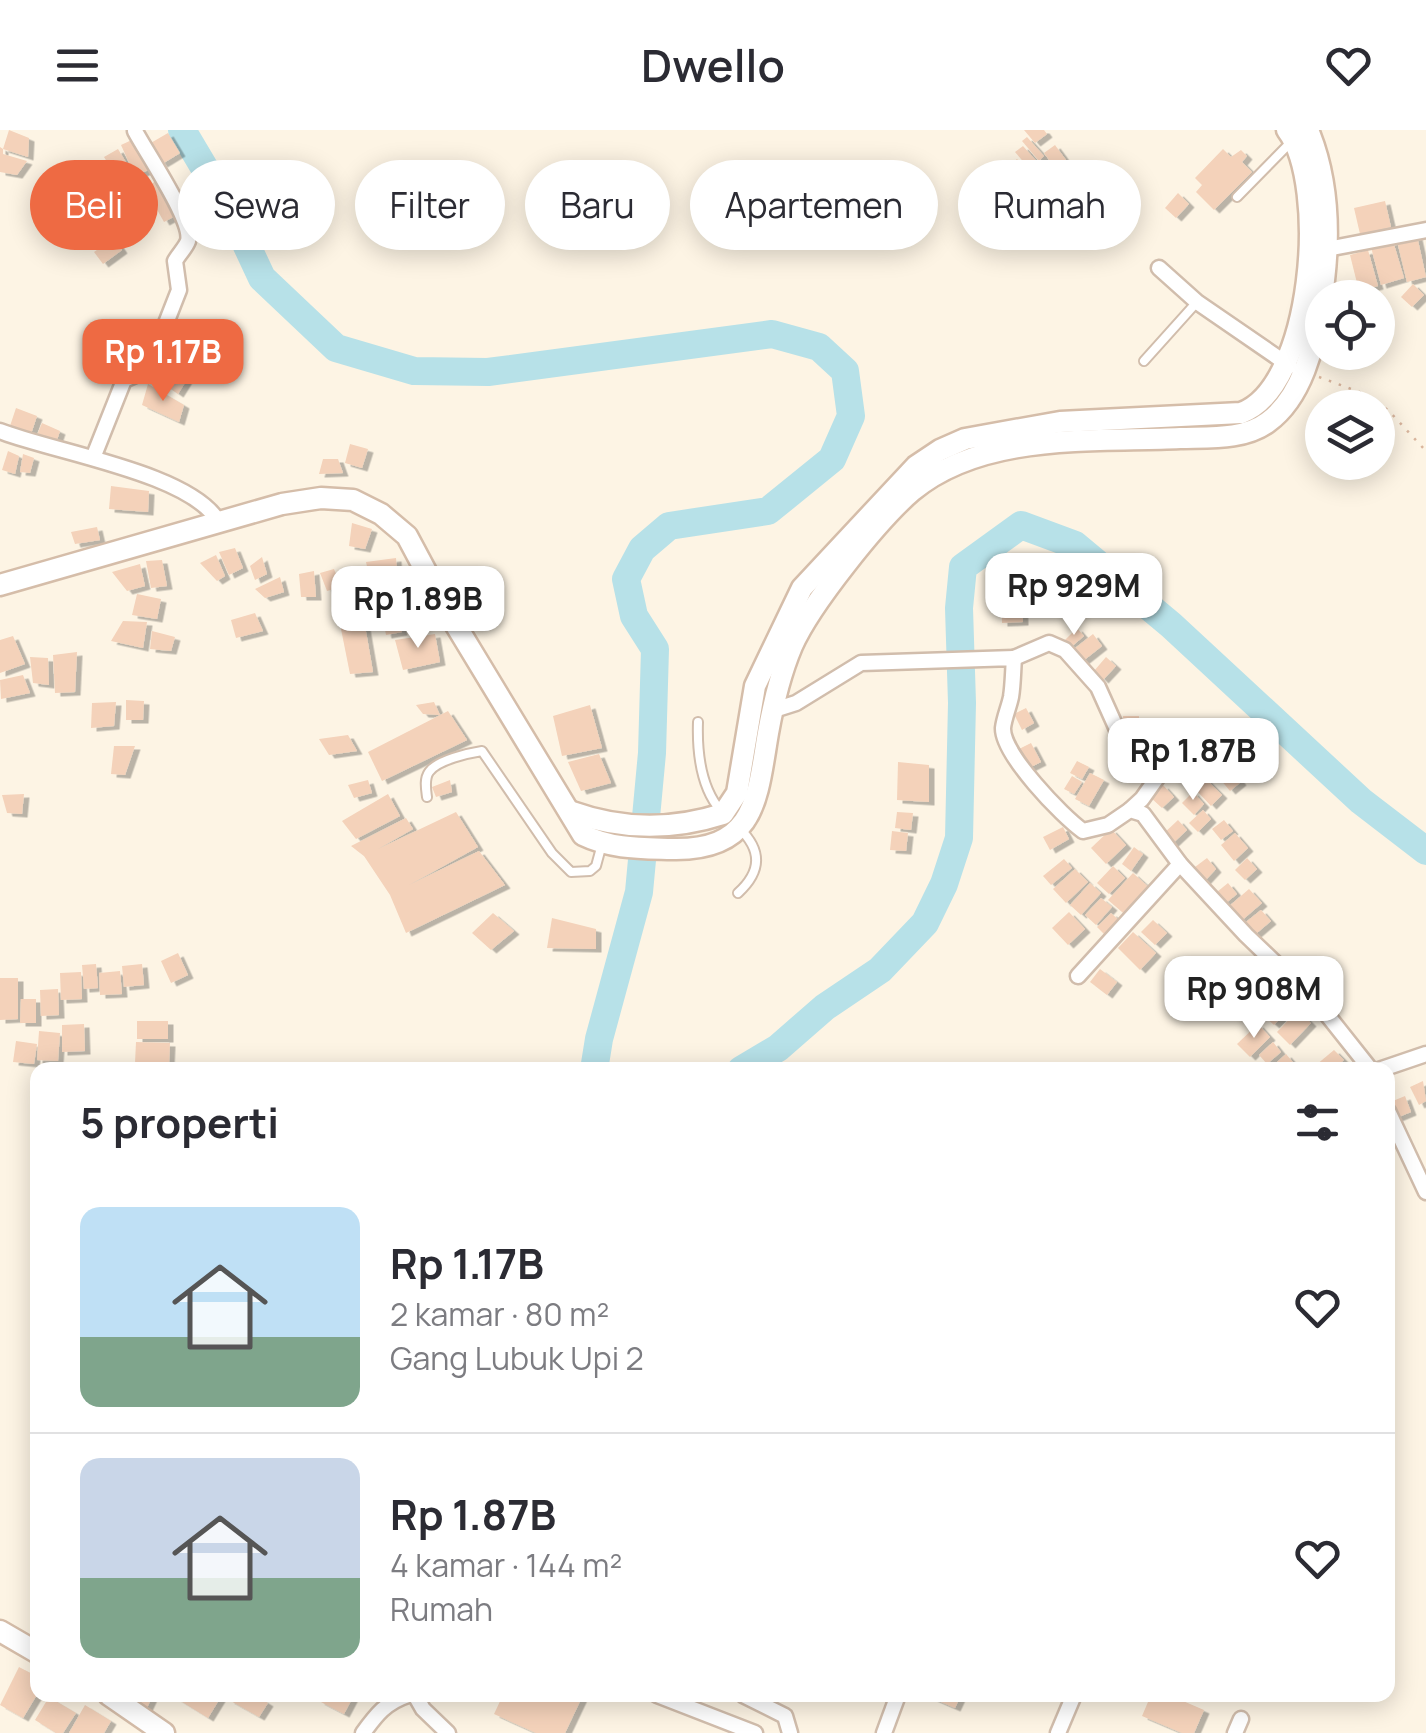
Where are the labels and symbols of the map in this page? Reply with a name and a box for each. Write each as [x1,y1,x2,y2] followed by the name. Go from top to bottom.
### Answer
[60,319,266,404] pin: Rp 1.17B
[982,553,1166,638] pin: Rp 929M
[315,566,521,651] pin: Rp 1.89B
[1090,718,1296,803] pin: Rp 1.87B
[1162,956,1346,1041] pin: Rp 908M

